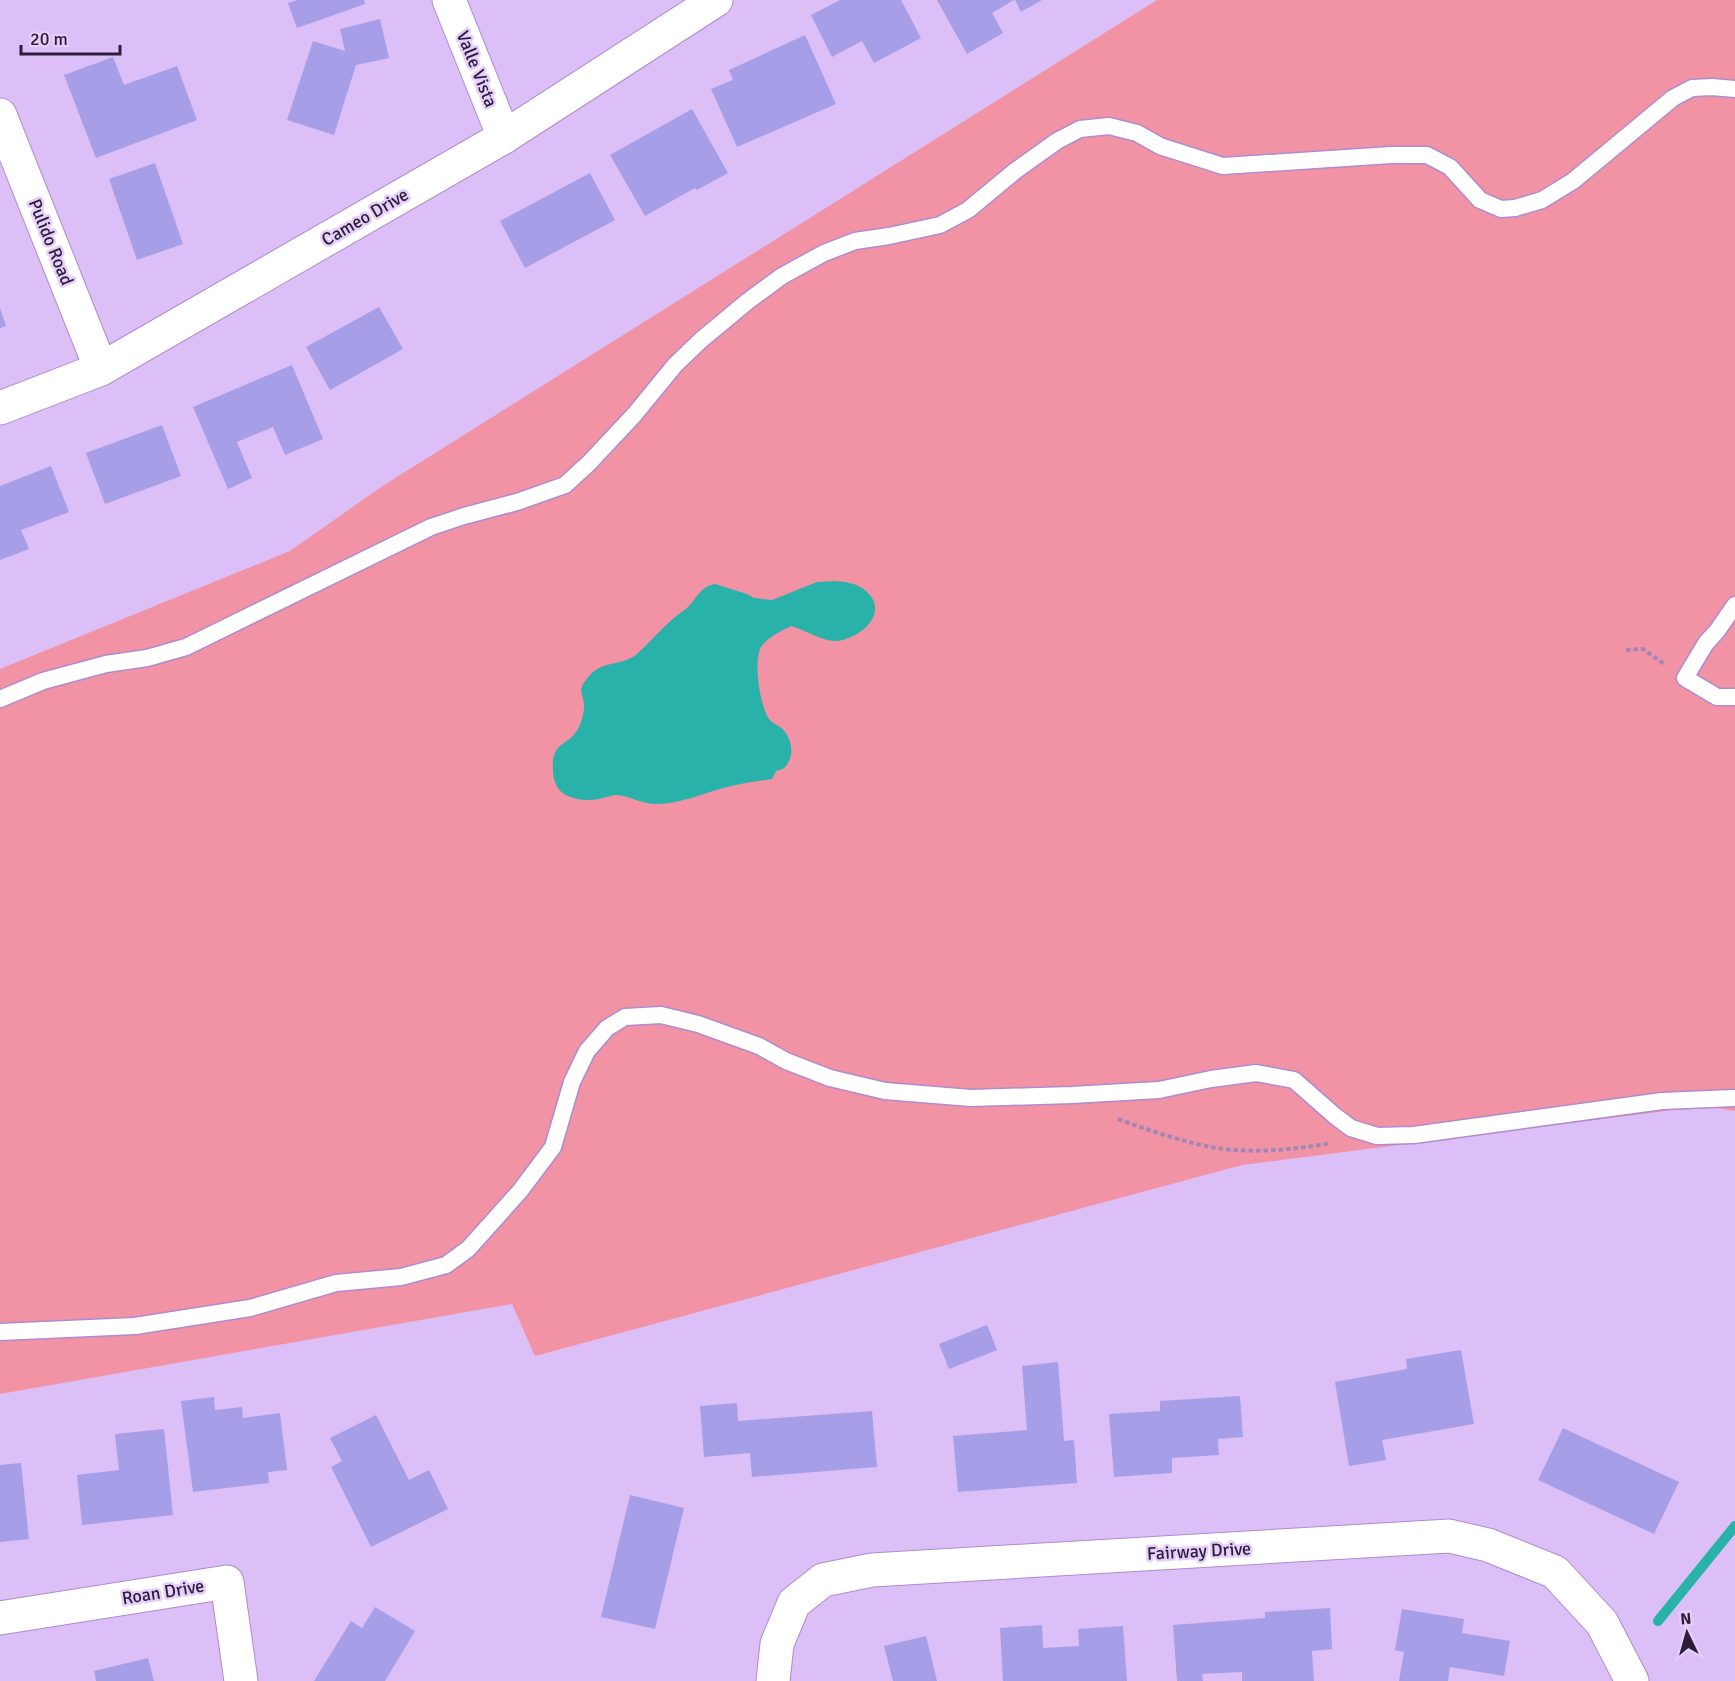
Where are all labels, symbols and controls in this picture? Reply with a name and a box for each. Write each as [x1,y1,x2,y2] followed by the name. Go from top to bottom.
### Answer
[21,18,120,56] scale bar
[30,28,68,50] text: 20 m
[452,28,502,110] street label: Valle Vista
[318,183,412,251] street label: Cameo Drive
[24,196,78,288] street label: Pulido Road
[1146,1537,1252,1565] street label: Fairway Drive
[120,1575,206,1609] street label: Roan Drive
[1657,1603,1717,1663] north arrow
[1679,1609,1692,1630] text: N

